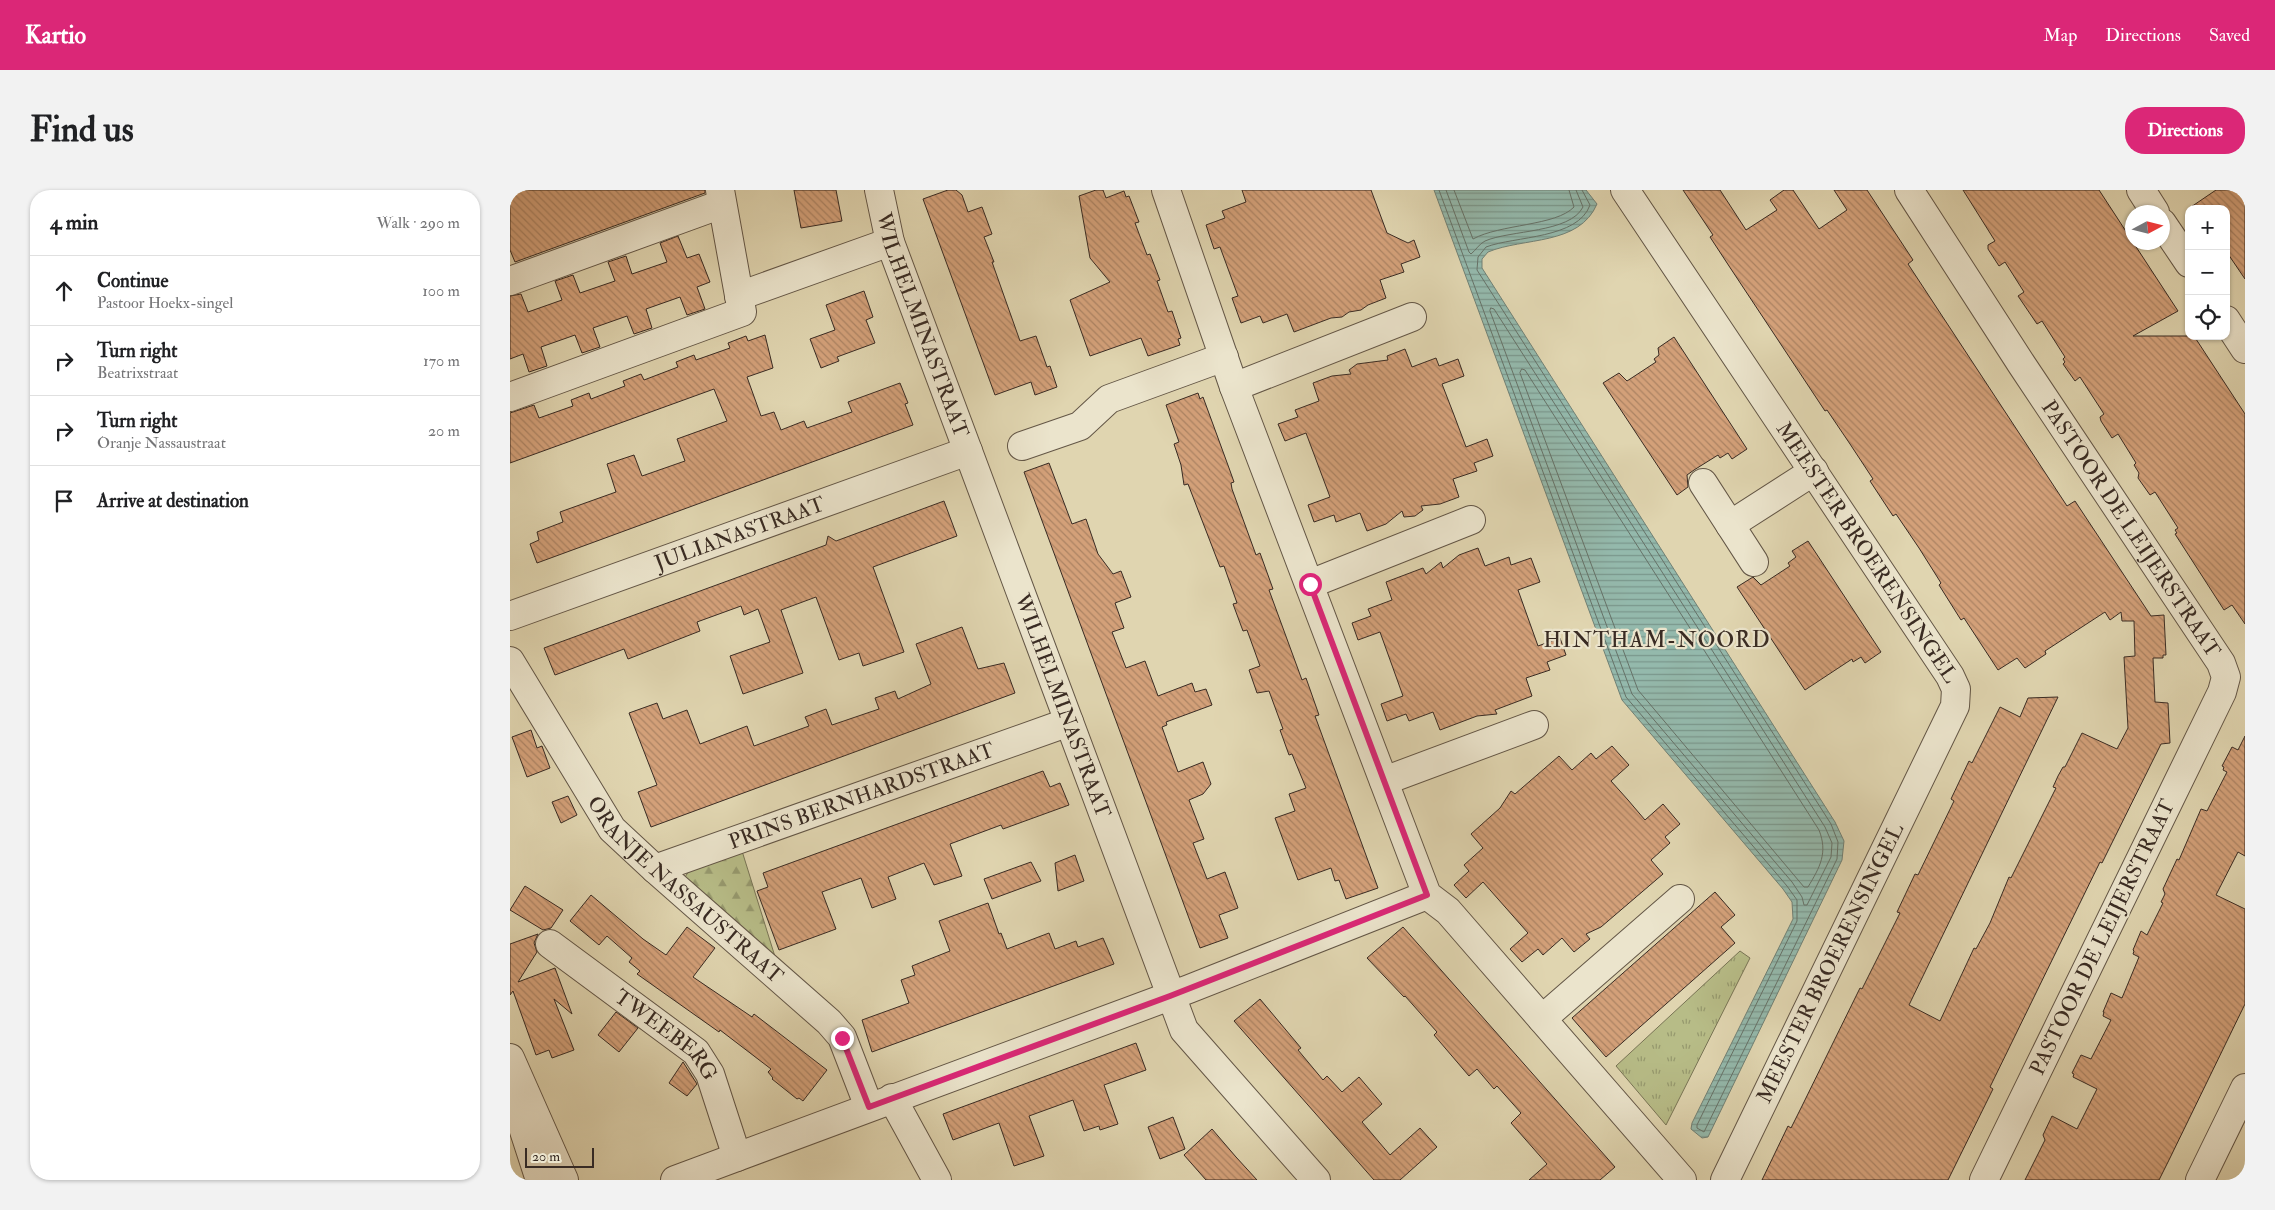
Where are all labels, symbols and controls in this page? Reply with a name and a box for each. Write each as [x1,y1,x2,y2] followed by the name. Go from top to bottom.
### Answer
[25,20,86,51] text: Kartio
[2044,24,2077,47] text: Map
[2105,24,2181,47] text: Directions
[2209,24,2250,47] text: Saved
[2125,107,2245,154] button: Directions
[30,108,134,152] text: Find us
[2125,205,2170,250] north arrow
[2185,205,2230,340] map controls
[2185,205,2230,250] button: +
[50,209,98,236] text: 4 min
[870,209,975,442] street label: WILHELMINASTRAAT
[377,213,460,233] text: Walk · 290 m
[2185,250,2230,295] button: −
[97,269,168,293] text: Continue
[50,277,78,305] icon: ahead
[422,281,460,301] text: 100 m
[97,293,233,313] text: Pastoor Hoekx-singel
[2185,295,2230,340] button: locate
[97,339,177,363] text: Turn right
[50,347,78,375] icon: right
[423,351,460,371] text: 170 m
[97,363,178,383] text: Beatrixstraat
[2035,395,2227,663] street label: PASTOOR DE LEIJERSTRAAT
[97,409,177,433] text: Turn right
[50,417,78,445] icon: right
[1770,417,1964,688] street label: MEESTER BROERENSINGEL
[428,421,460,441] text: 20 m
[97,433,226,453] text: Oranje Nassaustraat
[50,487,78,515] icon: arrive
[97,489,249,513] text: Arrive at destination
[650,491,829,577] street label: JULIANASTRAAT
[1299,573,1322,596] route start
[1008,589,1117,822] street label: WILHELMINASTRAAT
[1543,626,1771,654] district label: HINTHAM-NOORD
[725,736,998,856] street label: PRINS BERNHARDSTRAAT
[581,791,789,990] street label: ORANJE NASSAUSTRAAT
[2024,795,2181,1080] street label: PASTOOR DE LEIJERSTRAAT
[1751,819,1910,1108] street label: MEESTER BROERENSINGEL
[609,983,723,1085] street label: TWEEBERG
[831,1027,854,1050] route end
[525,1145,594,1168] scale bar
[532,1148,560,1165] text: 20 m

